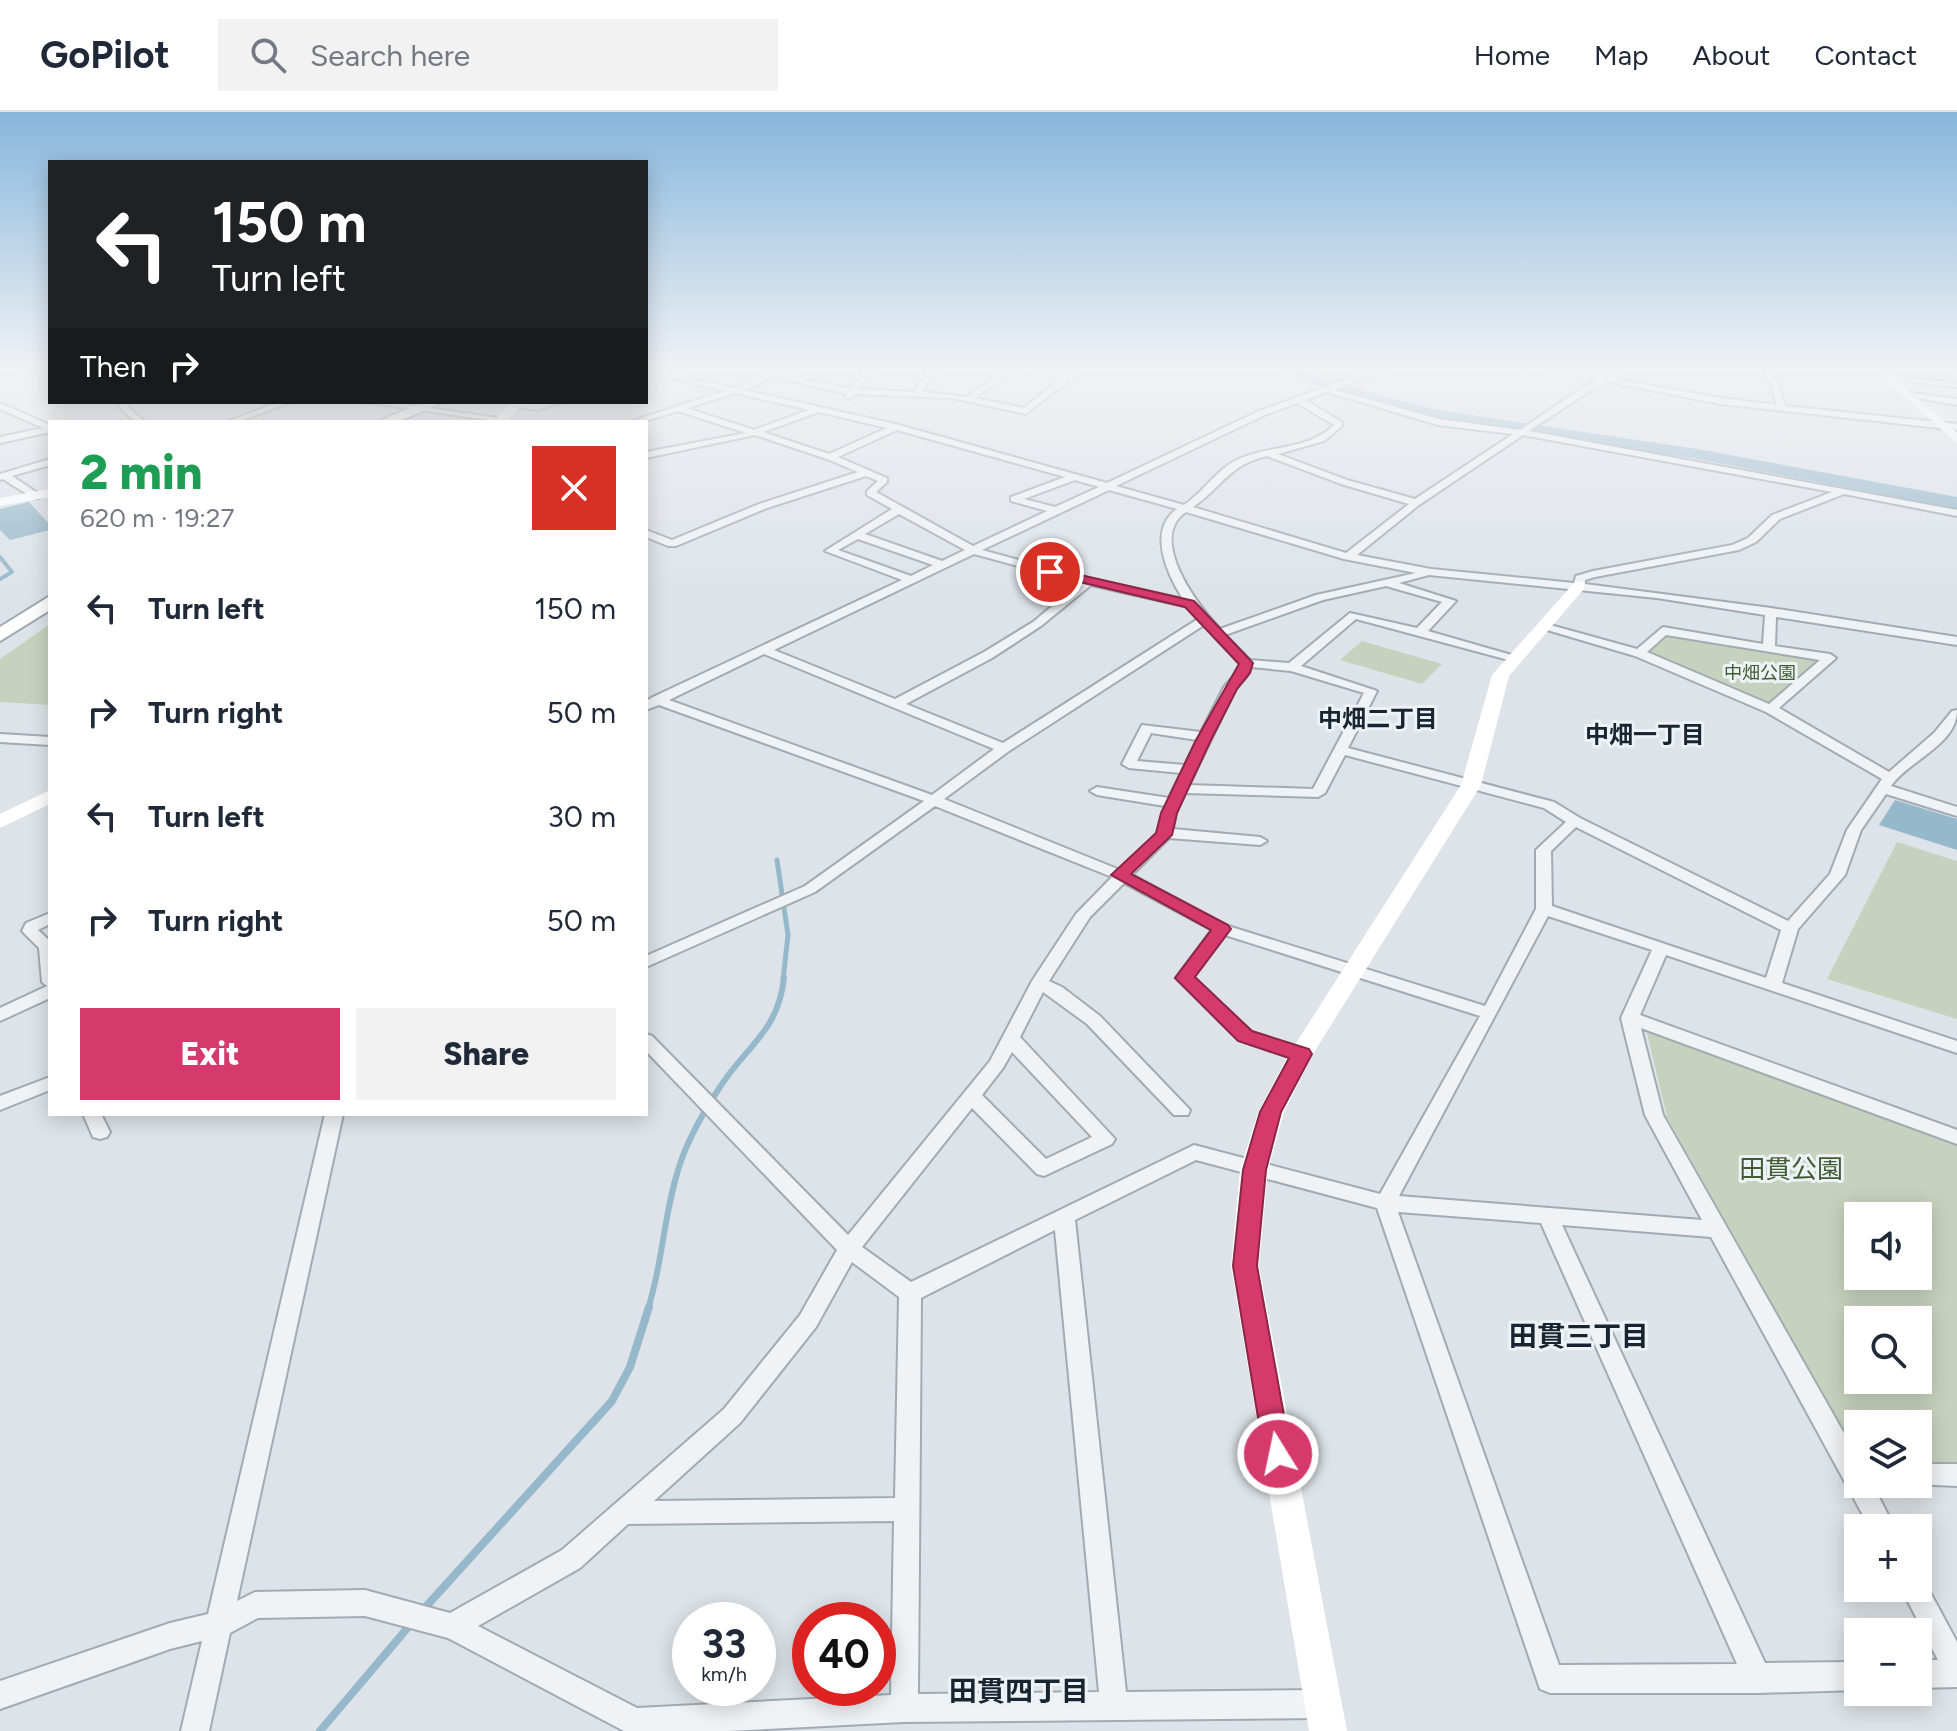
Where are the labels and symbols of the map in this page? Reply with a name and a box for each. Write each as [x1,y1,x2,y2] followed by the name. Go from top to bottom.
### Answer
[1016,538,1084,606] pin
[1724,662,1796,684] park label: 中畑公園
[1318,704,1438,733] district label: 中畑二丁目
[1585,720,1705,749] district label: 中畑一丁目
[1739,1153,1843,1185] park label: 田貫公園
[1509,1319,1649,1353] district label: 田貫三丁目
[1236,1412,1320,1496] position arrow
[792,1602,896,1706] speed limit sign: 40
[949,1674,1089,1708] district label: 田貫四丁目

